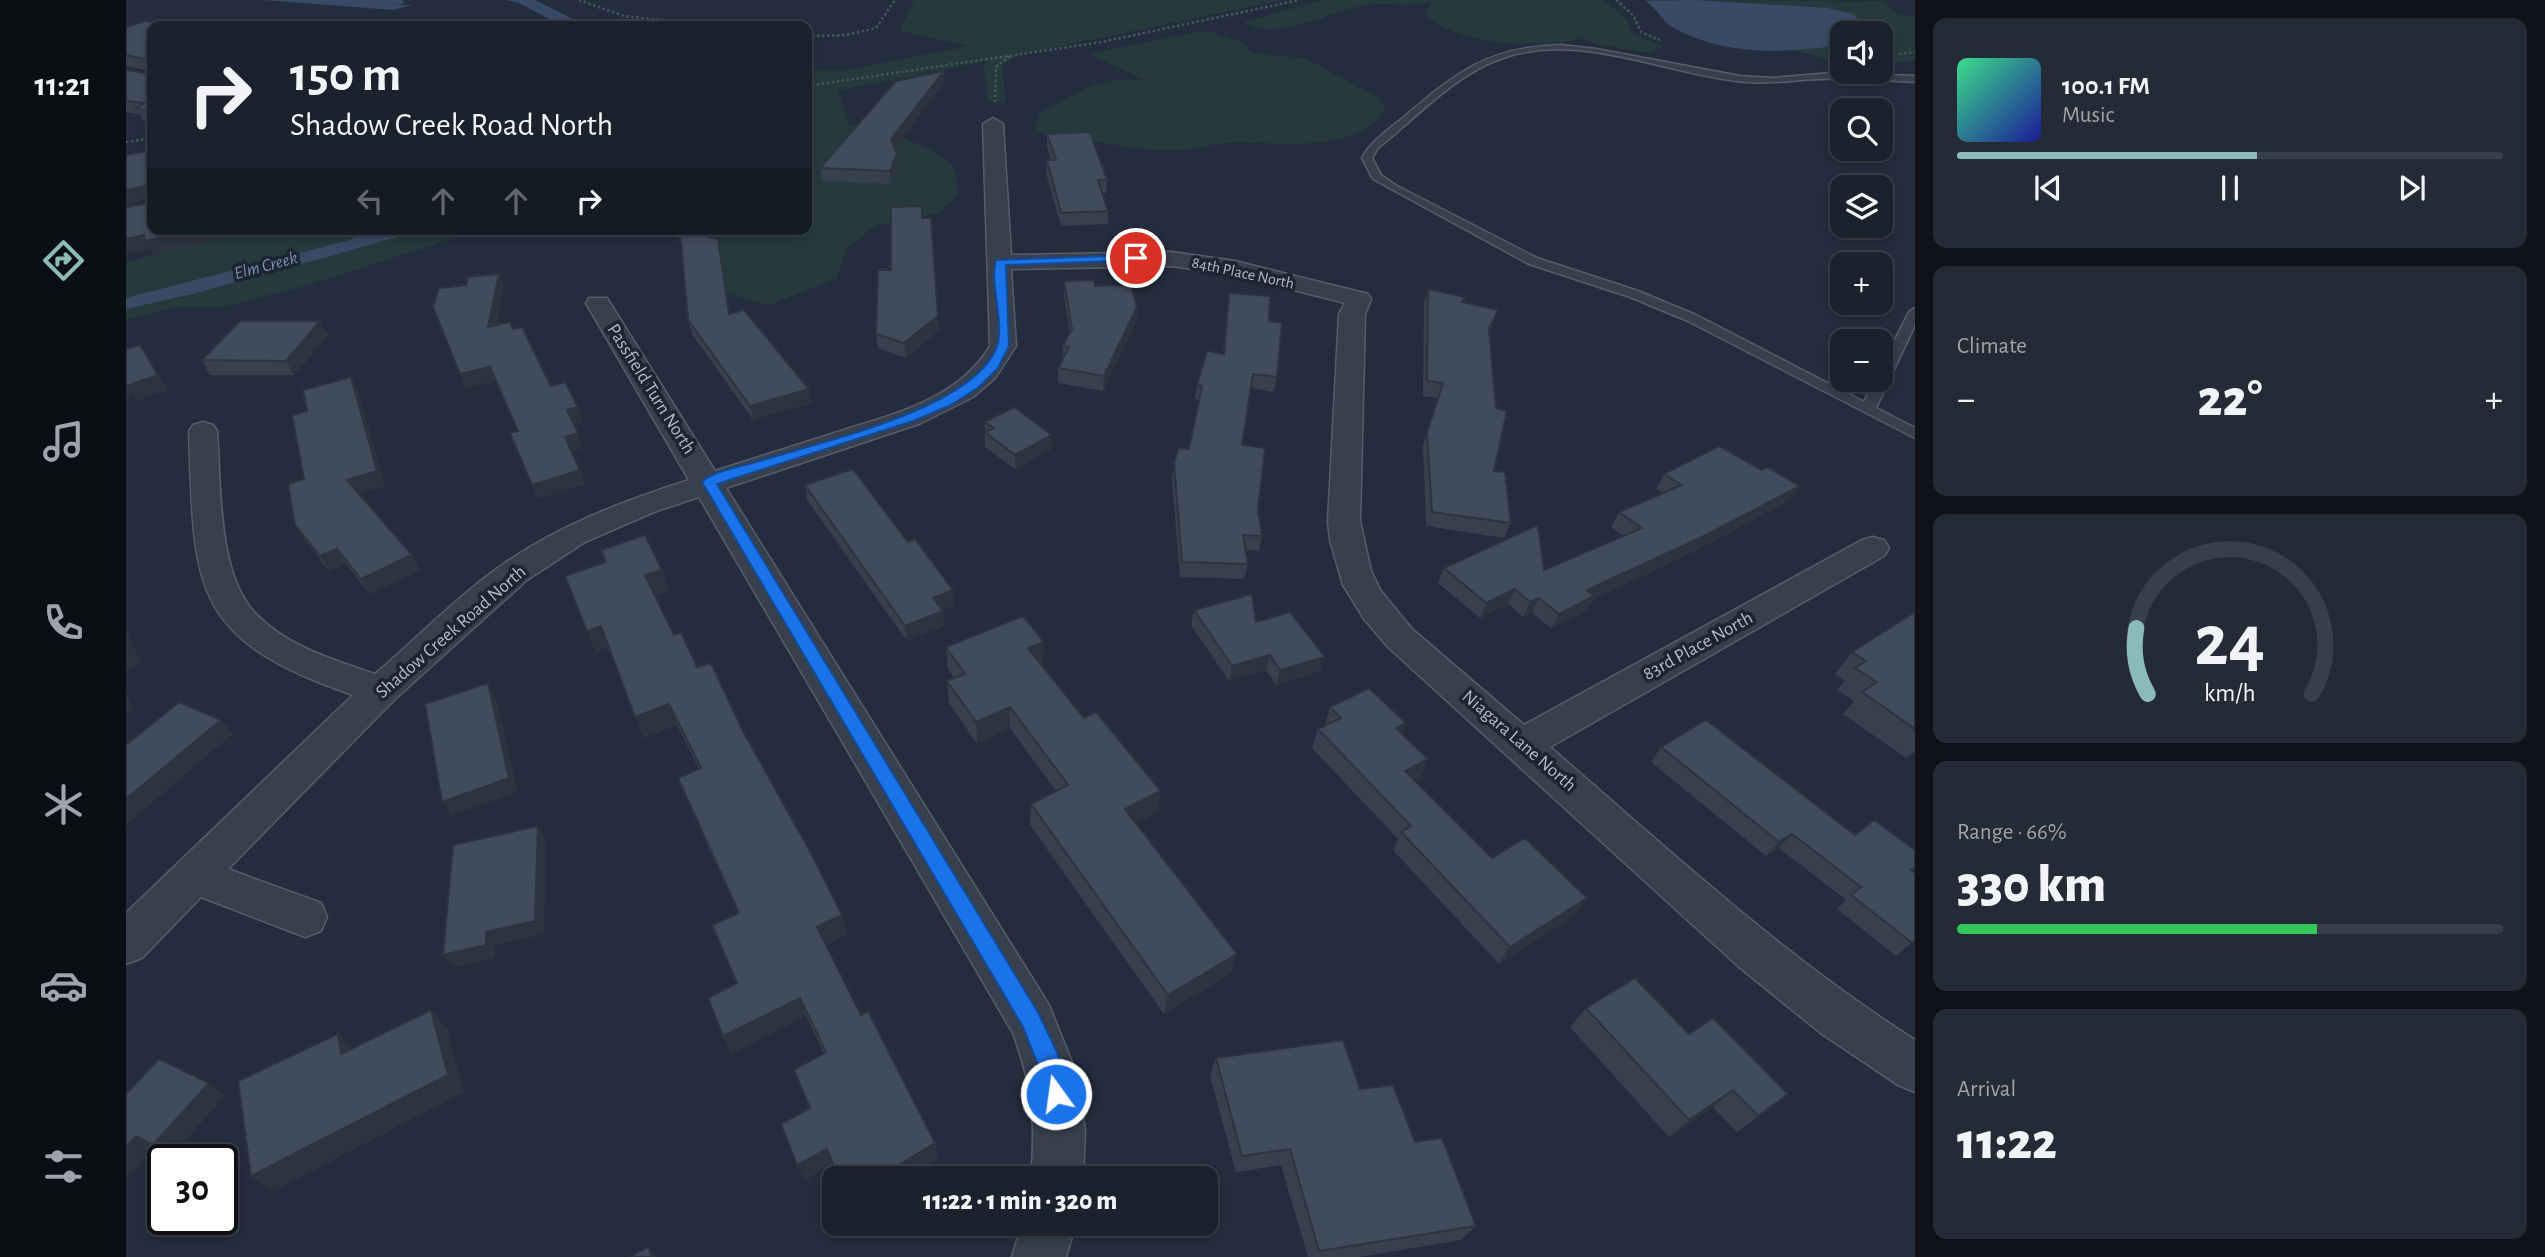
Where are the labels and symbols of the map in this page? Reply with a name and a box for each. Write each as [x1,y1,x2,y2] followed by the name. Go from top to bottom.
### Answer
[1106,228,1166,288] pin
[232,249,300,283] water label: Elm Creek
[1190,254,1296,292] street label: 84th Place North
[603,321,699,457] street label: Passfield Turn North
[372,562,530,702] street label: Shadow Creek Road North
[1640,608,1756,684] street label: 83rd Place North
[1458,687,1580,795] street label: Niagara Lane North
[1019,1057,1093,1131] position arrow
[147,1144,238,1235] speed limit sign: 30

